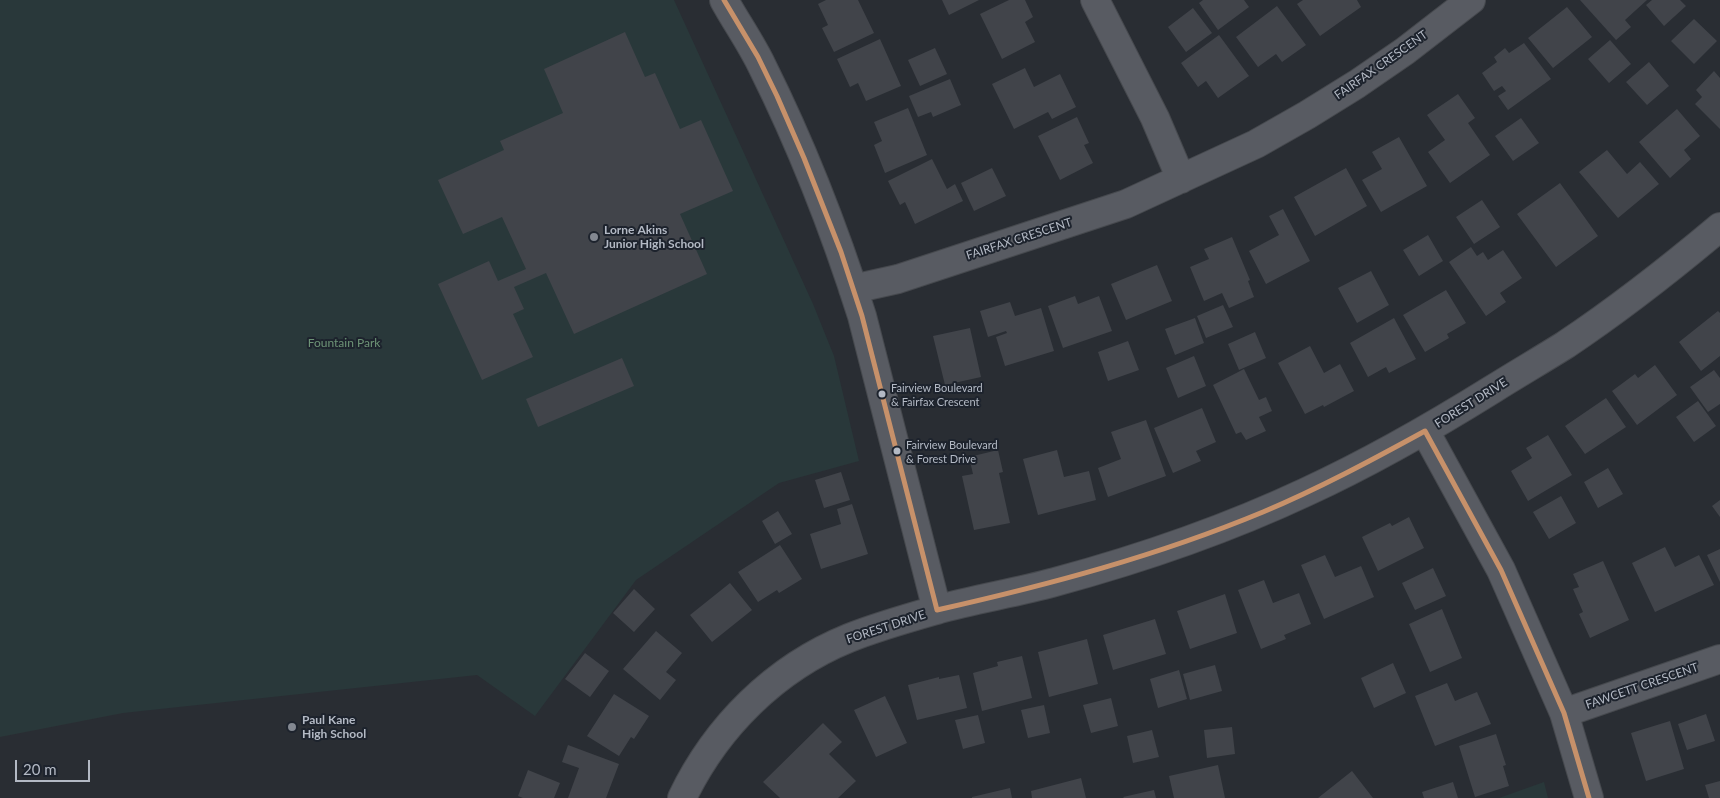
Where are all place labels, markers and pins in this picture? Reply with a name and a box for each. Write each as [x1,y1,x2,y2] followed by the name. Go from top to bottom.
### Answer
[604,223,704,251] place label: Lorne Akins Junior High School
[588,231,600,243] marker: Lorne Akins Junior High School
[891,381,983,407] place label: Fairview Boulevard & Fairfax Crescent
[877,389,887,399] marker: Fairview Boulevard & Fairfax Crescent
[906,438,998,464] place label: Fairview Boulevard & Forest Drive
[892,446,902,456] marker: Fairview Boulevard & Forest Drive
[302,713,366,741] place label: Paul Kane High School
[286,721,298,733] marker: Paul Kane High School

